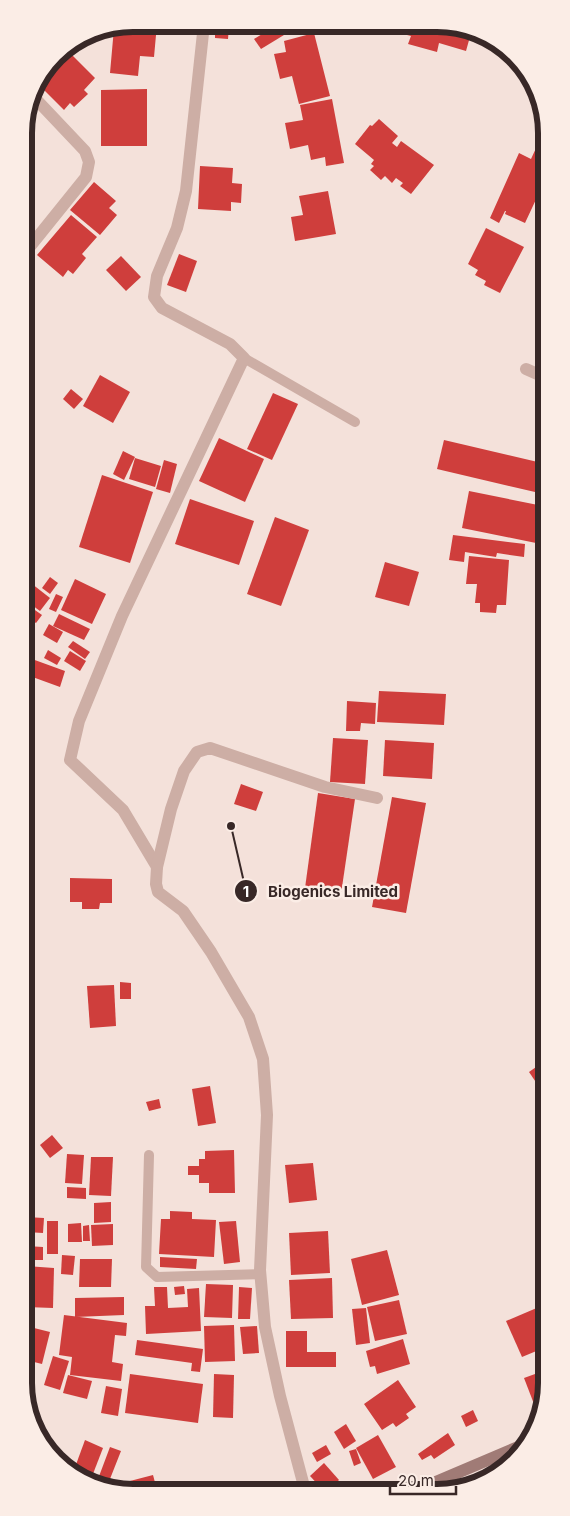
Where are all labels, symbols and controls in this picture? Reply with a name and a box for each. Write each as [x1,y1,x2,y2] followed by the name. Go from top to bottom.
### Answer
[233,876,408,906] callout: Biogenics Limited
[243,882,249,901] text: 1
[268,882,398,901] text: Biogenics Limited
[390,1464,456,1496] scale bar
[398,1471,434,1490] text: 20 m

